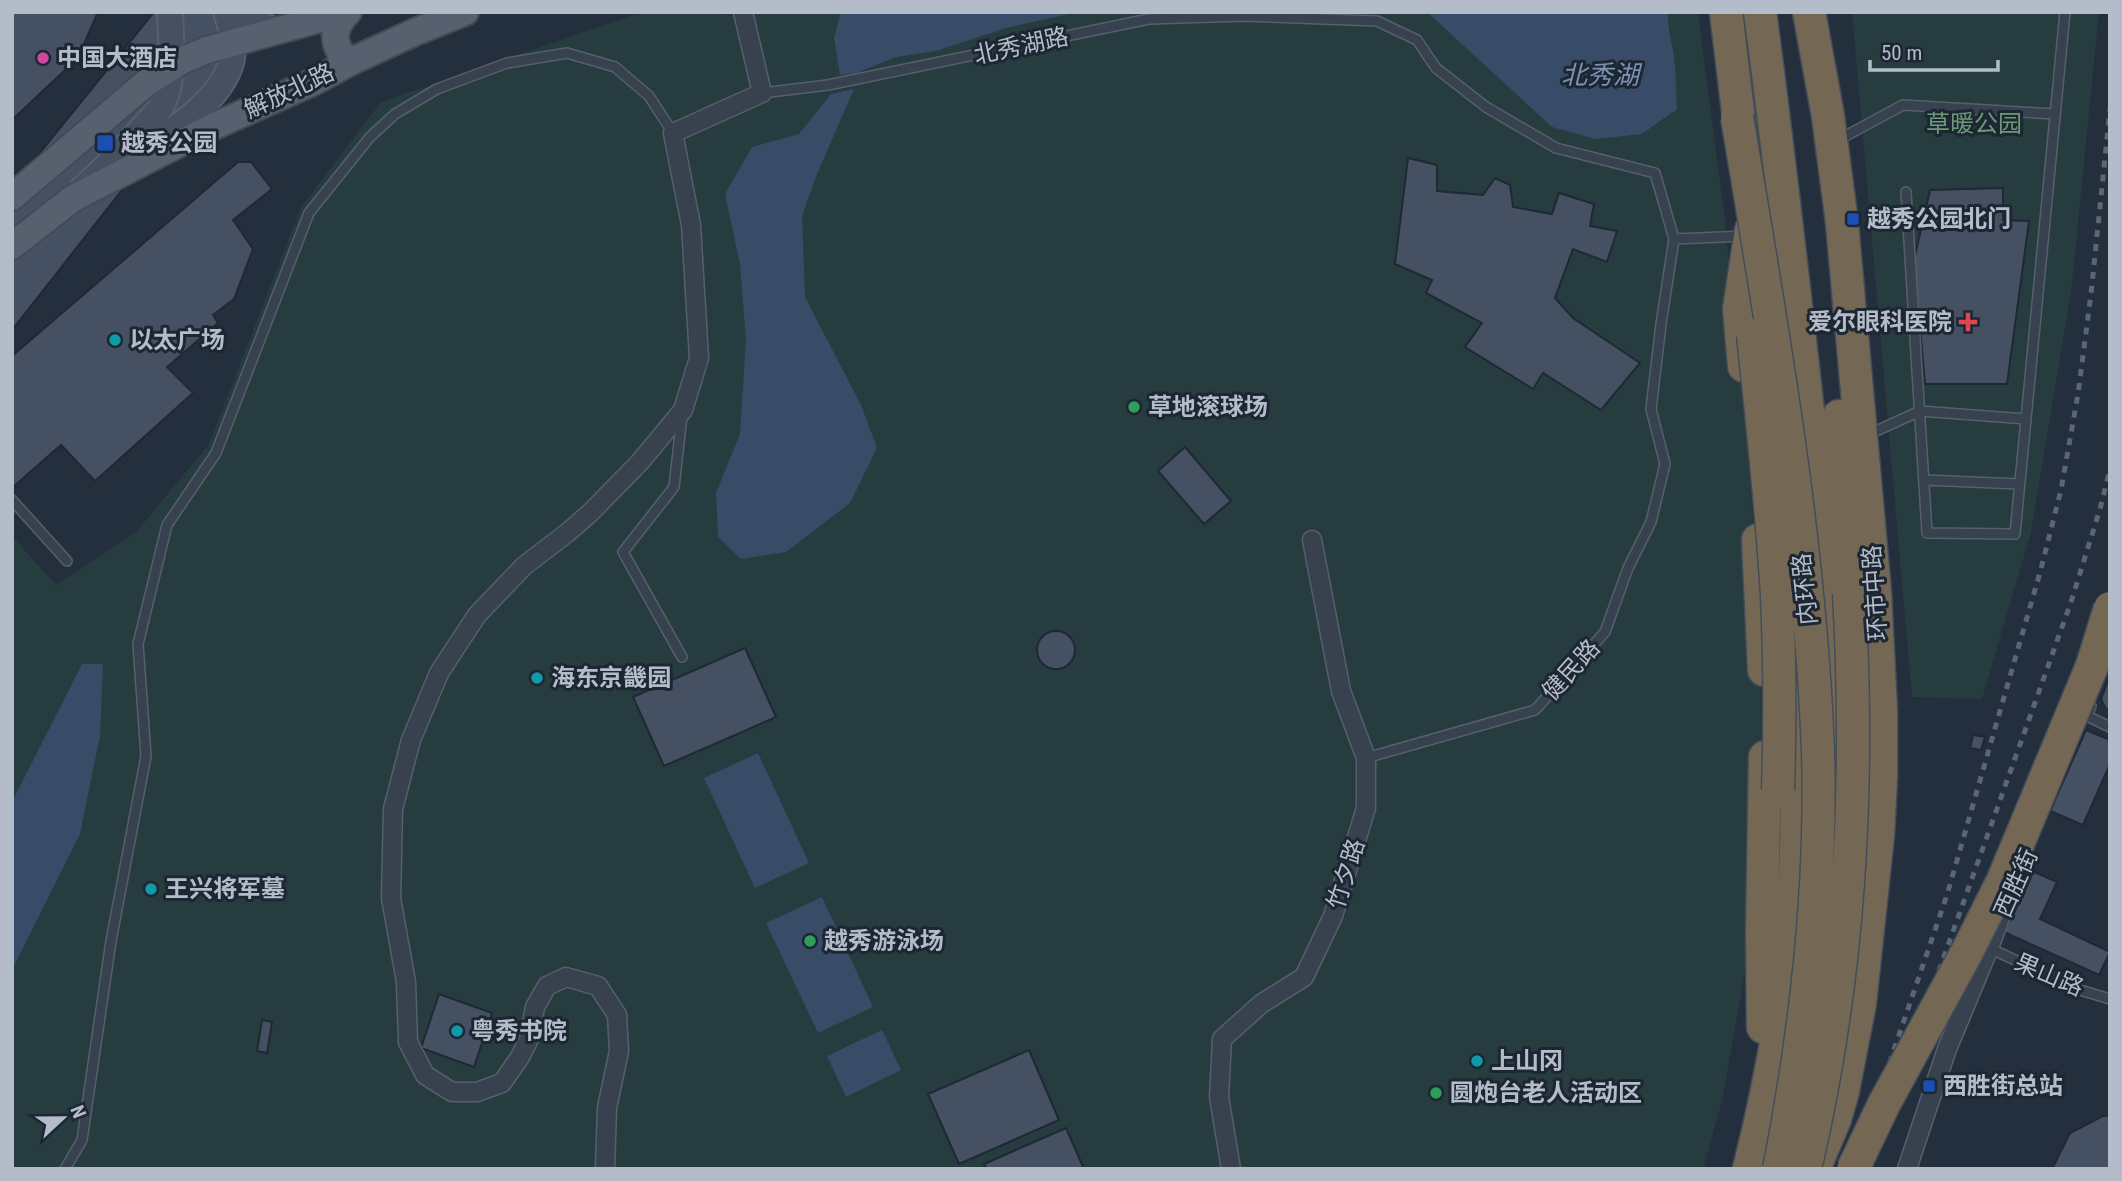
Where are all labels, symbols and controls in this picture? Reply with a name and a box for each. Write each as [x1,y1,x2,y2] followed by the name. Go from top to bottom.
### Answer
[971,22,1071,70] street label: 北秀湖路
[1870,28,1998,72] scale bar
[1881,41,1922,65] text: 50 m
[57,44,177,72] place label: 中国大酒店
[35,50,51,66] marker: 中国大酒店
[240,58,338,124] street label: 解放北路
[1561,60,1643,90] water label: 北秀湖
[1926,110,2022,138] park label: 草暖公园
[121,129,217,157] place label: 越秀公园
[95,133,115,153] marker: 越秀公园
[1867,205,2011,233] place label: 越秀公园北门
[1845,211,1861,227] marker: 越秀公园北门
[1808,308,1952,336] place label: 爱尔眼科医院
[1958,312,1978,332] marker: 爱尔眼科医院
[129,326,225,354] place label: 以太广场
[107,332,123,348] marker: 以太广场
[1148,393,1268,421] place label: 草地滚球场
[1126,399,1142,415] marker: 草地滚球场
[1858,544,1892,642] street label: 环市中路
[1787,552,1823,626] street label: 内环路
[1537,634,1605,706] street label: 健民路
[551,664,671,692] place label: 海东京畿园
[529,670,545,686] marker: 海东京畿园
[1322,835,1370,913] street label: 竹夕路
[1989,844,2043,922] street label: 西胜街
[165,875,285,903] place label: 王兴将军墓
[143,881,159,897] marker: 王兴将军墓
[824,927,944,955] place label: 越秀游泳场
[802,933,818,949] marker: 越秀游泳场
[2010,948,2088,1002] street label: 果山路
[471,1017,567,1045] place label: 粤秀书院
[449,1023,465,1039] marker: 粤秀书院
[1491,1047,1563,1075] place label: 上山冈
[1469,1053,1485,1069] marker: 上山冈
[1943,1072,2063,1100] place label: 西胜街总站
[1921,1078,1937,1094] marker: 西胜街总站
[1450,1079,1642,1107] place label: 圆炮台老人活动区
[28,1083,98,1153] north arrow
[1428,1085,1444,1101] marker: 圆炮台老人活动区
[65,1102,91,1122] text: N

